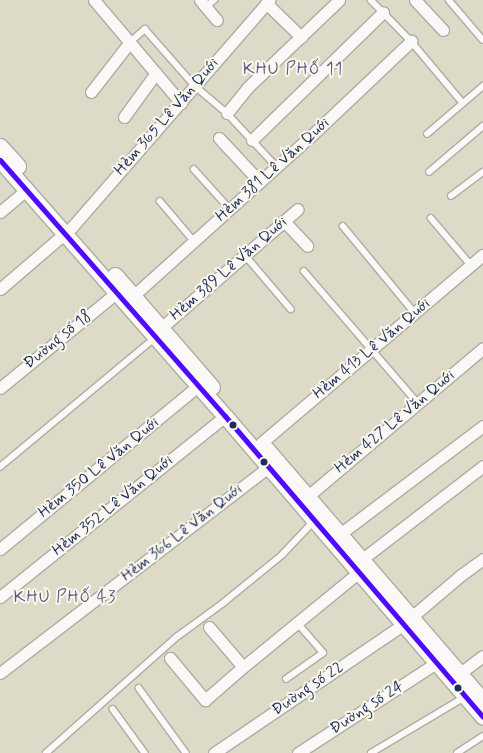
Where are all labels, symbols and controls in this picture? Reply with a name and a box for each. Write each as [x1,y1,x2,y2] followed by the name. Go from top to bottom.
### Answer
[111,55,223,179] street label: Hẻm 365 Lê Văn Quới
[245,60,341,80] district label: KHU PHỐ 11
[212,114,334,226] street label: Hẻm 381 Lê Văn Quới
[167,213,291,325] street label: Hẻm 389 Lê Văn Quới
[310,295,434,403] street label: Hẻm 413 Lê Văn Quới
[20,306,96,374] street label: Đường số 18
[331,366,459,478] street label: Hẻm 427 Lê Văn Quới
[35,414,163,522] street label: Hẻm 350 Lê Văn Quới
[228,420,238,430] unlabelled marker
[49,452,177,560] street label: Hẻm 352 Lê Văn Quới
[259,457,269,467] unlabelled marker
[118,480,246,586] street label: Hẻm 366 Lê Văn Quới
[16,588,114,608] district label: KHU PHỐ 43
[268,658,348,720] street label: Đường số 22
[326,677,408,739] street label: Đường số 24
[453,683,463,693] unlabelled marker

